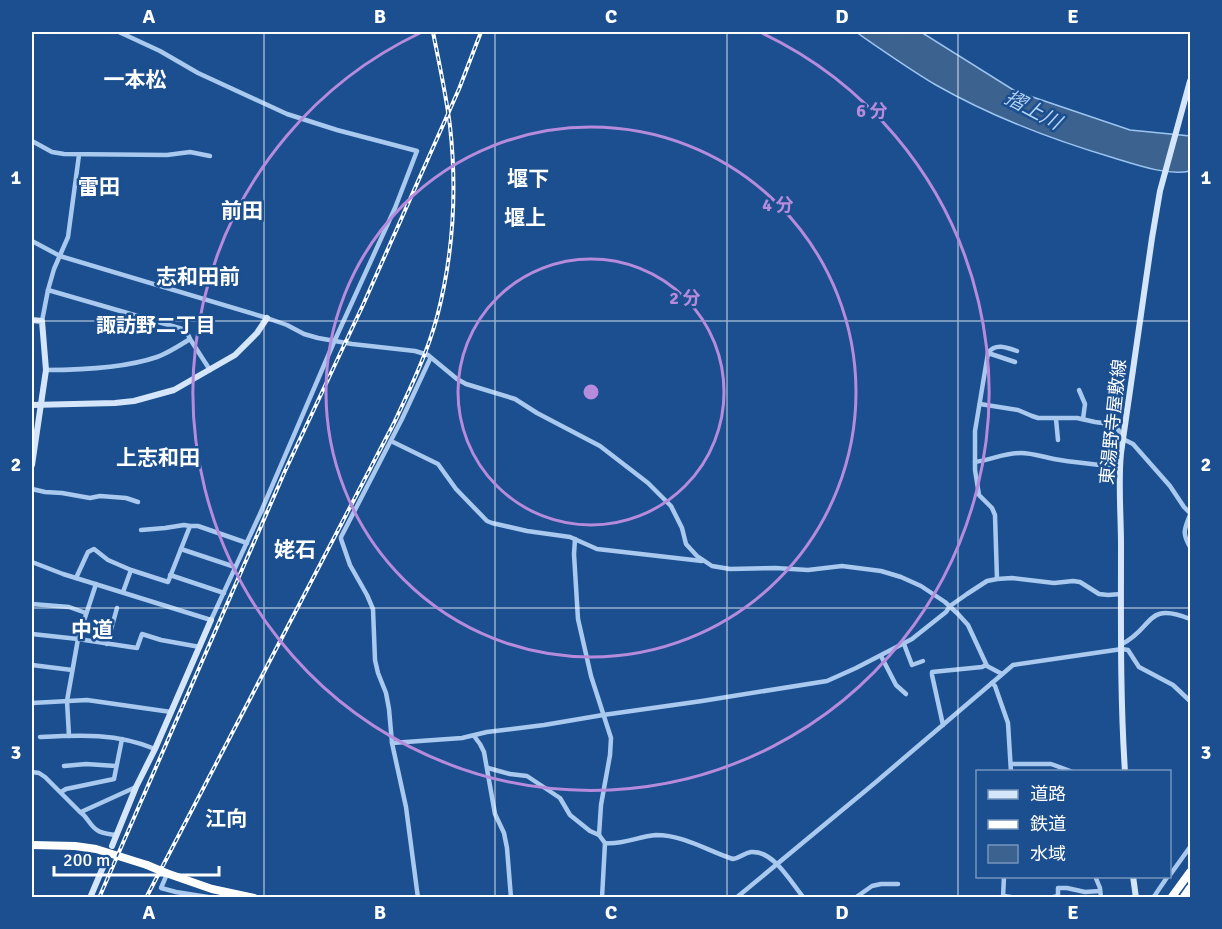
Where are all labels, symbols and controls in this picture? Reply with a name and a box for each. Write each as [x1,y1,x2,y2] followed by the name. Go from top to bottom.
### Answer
[143,4,156,29] text: A
[374,4,386,29] text: B
[605,4,617,29] text: C
[835,4,849,29] text: D
[1067,4,1079,29] text: E
[104,67,167,93] district label: 一本松
[1001,85,1067,136] water label: 摺上川
[856,100,888,122] text: 6 分
[11,165,22,190] text: 1
[1201,165,1212,190] text: 1
[507,166,549,192] district label: 堰下
[78,174,120,200] district label: 雷田
[762,194,794,216] text: 4 分
[221,198,263,224] district label: 前田
[504,205,546,231] district label: 堰上
[156,264,240,290] district label: 志和田前
[669,287,701,309] text: 2 分
[96,313,216,338] district label: 諏訪野二丁目
[1095,358,1131,486] street label: 東湯野寺屋敷線
[581,382,601,402] centre of rings
[116,445,200,471] district label: 上志和田
[11,452,21,477] text: 2
[1201,452,1211,477] text: 2
[274,537,316,563] district label: 姥石
[71,617,113,643] district label: 中道
[11,740,21,765] text: 3
[1201,740,1211,765] text: 3
[976,770,1171,878] legend
[1030,783,1066,805] text: 道路
[205,806,247,832] district label: 江向
[1030,813,1066,835] text: 鉄道
[54,839,219,877] scale bar
[1030,843,1066,865] text: 水域
[63,849,110,871] text: 200 m
[143,900,156,925] text: A
[374,900,386,925] text: B
[605,900,617,925] text: C
[835,900,849,925] text: D
[1067,900,1079,925] text: E

